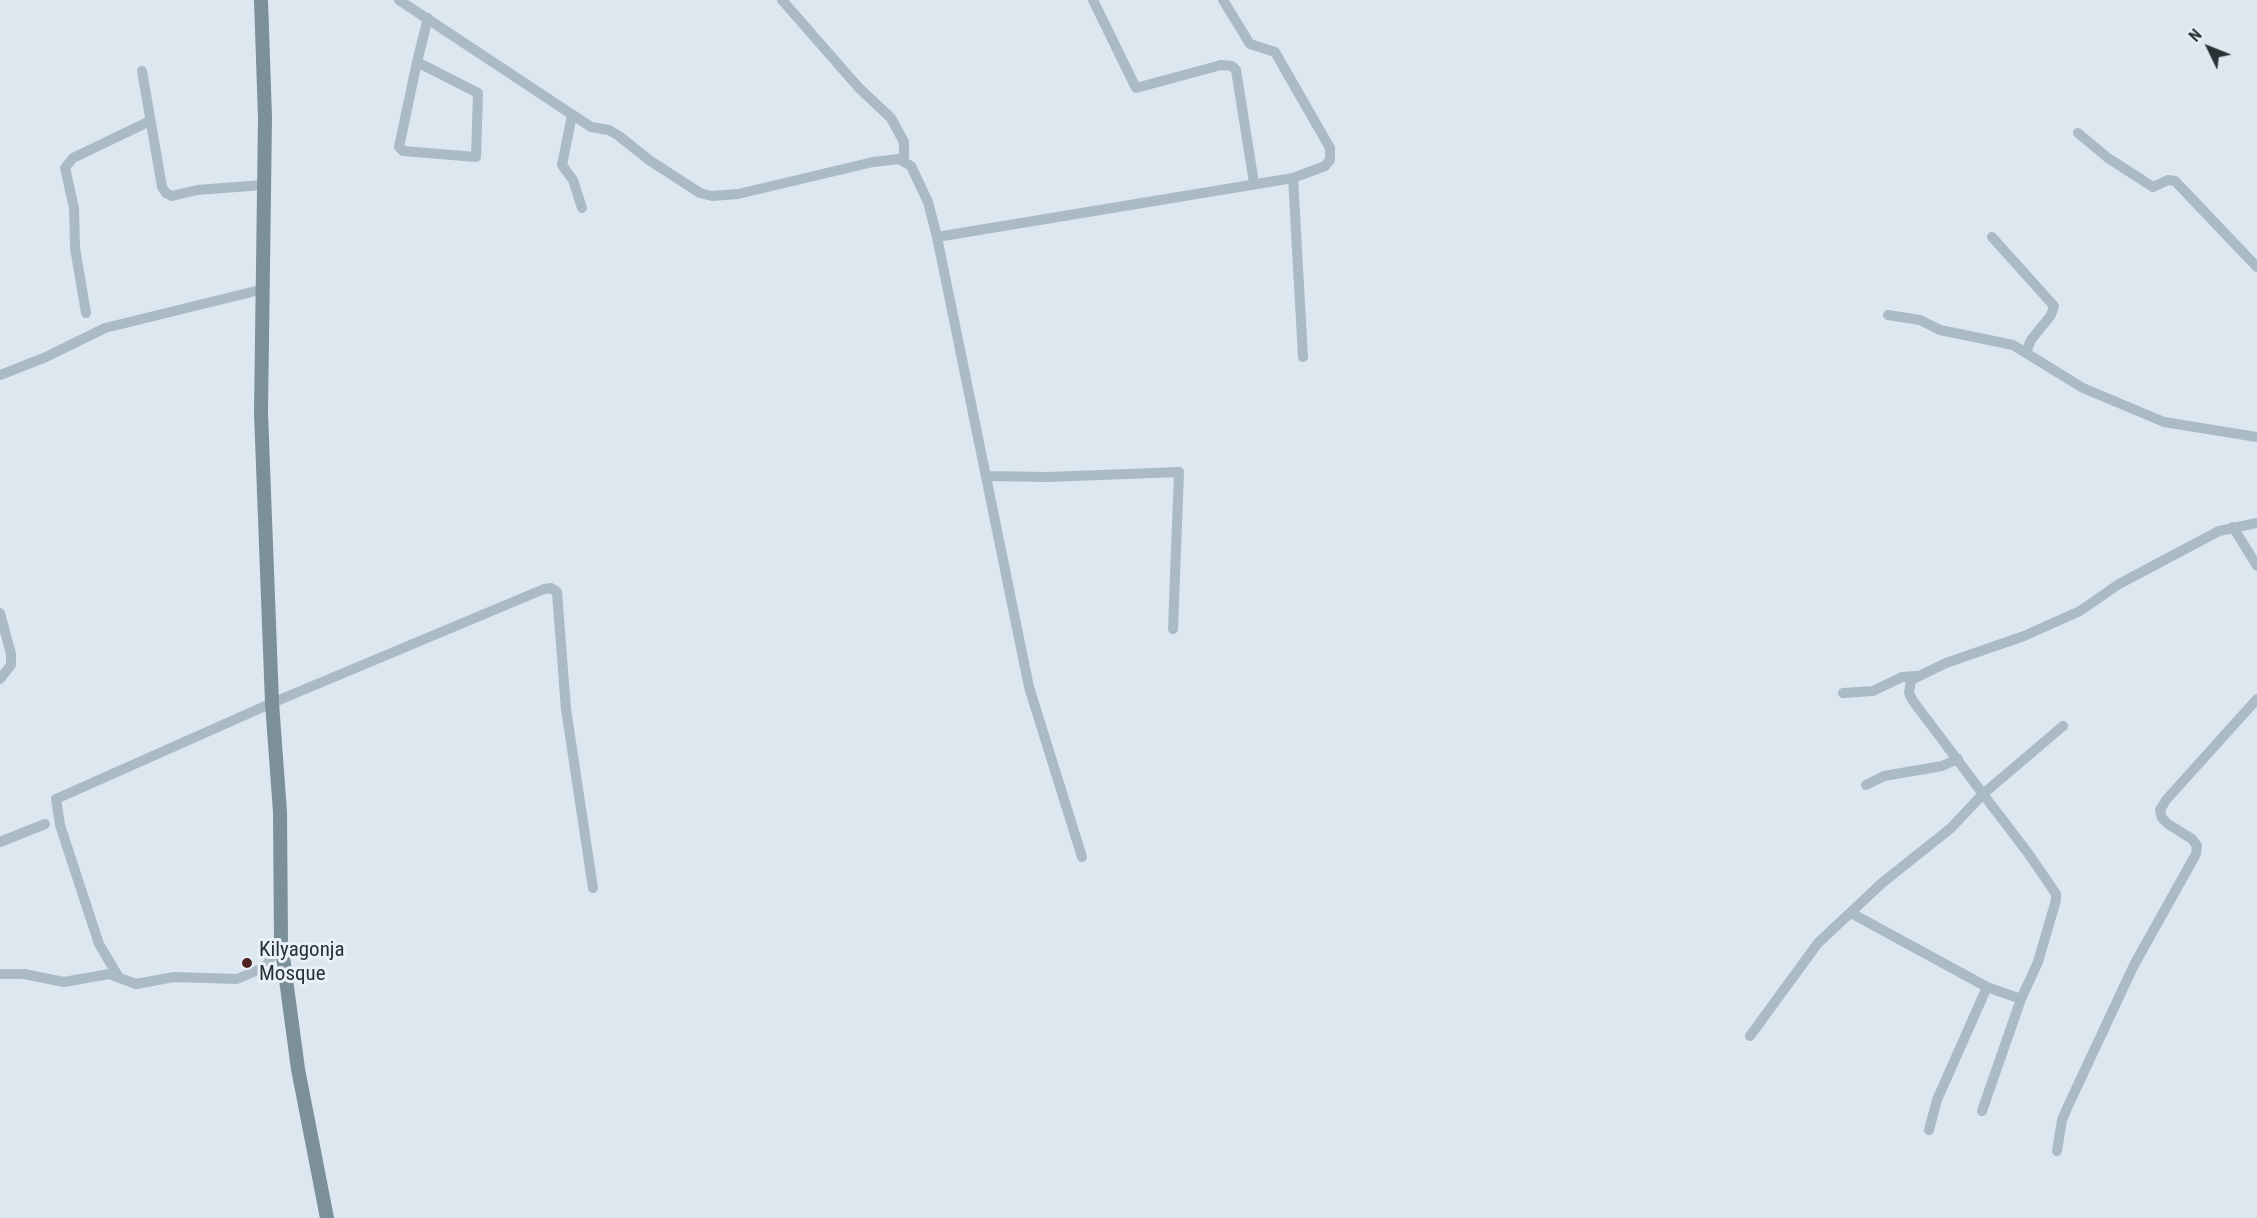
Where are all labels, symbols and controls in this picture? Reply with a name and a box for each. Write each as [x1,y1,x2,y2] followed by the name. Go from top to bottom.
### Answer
[2179,18,2239,78] north arrow
[2185,25,2206,45] text: N
[259,938,345,988] place label: Kilyagonja Mosque
[240,956,254,970] marker: Kilyagonja Mosque

